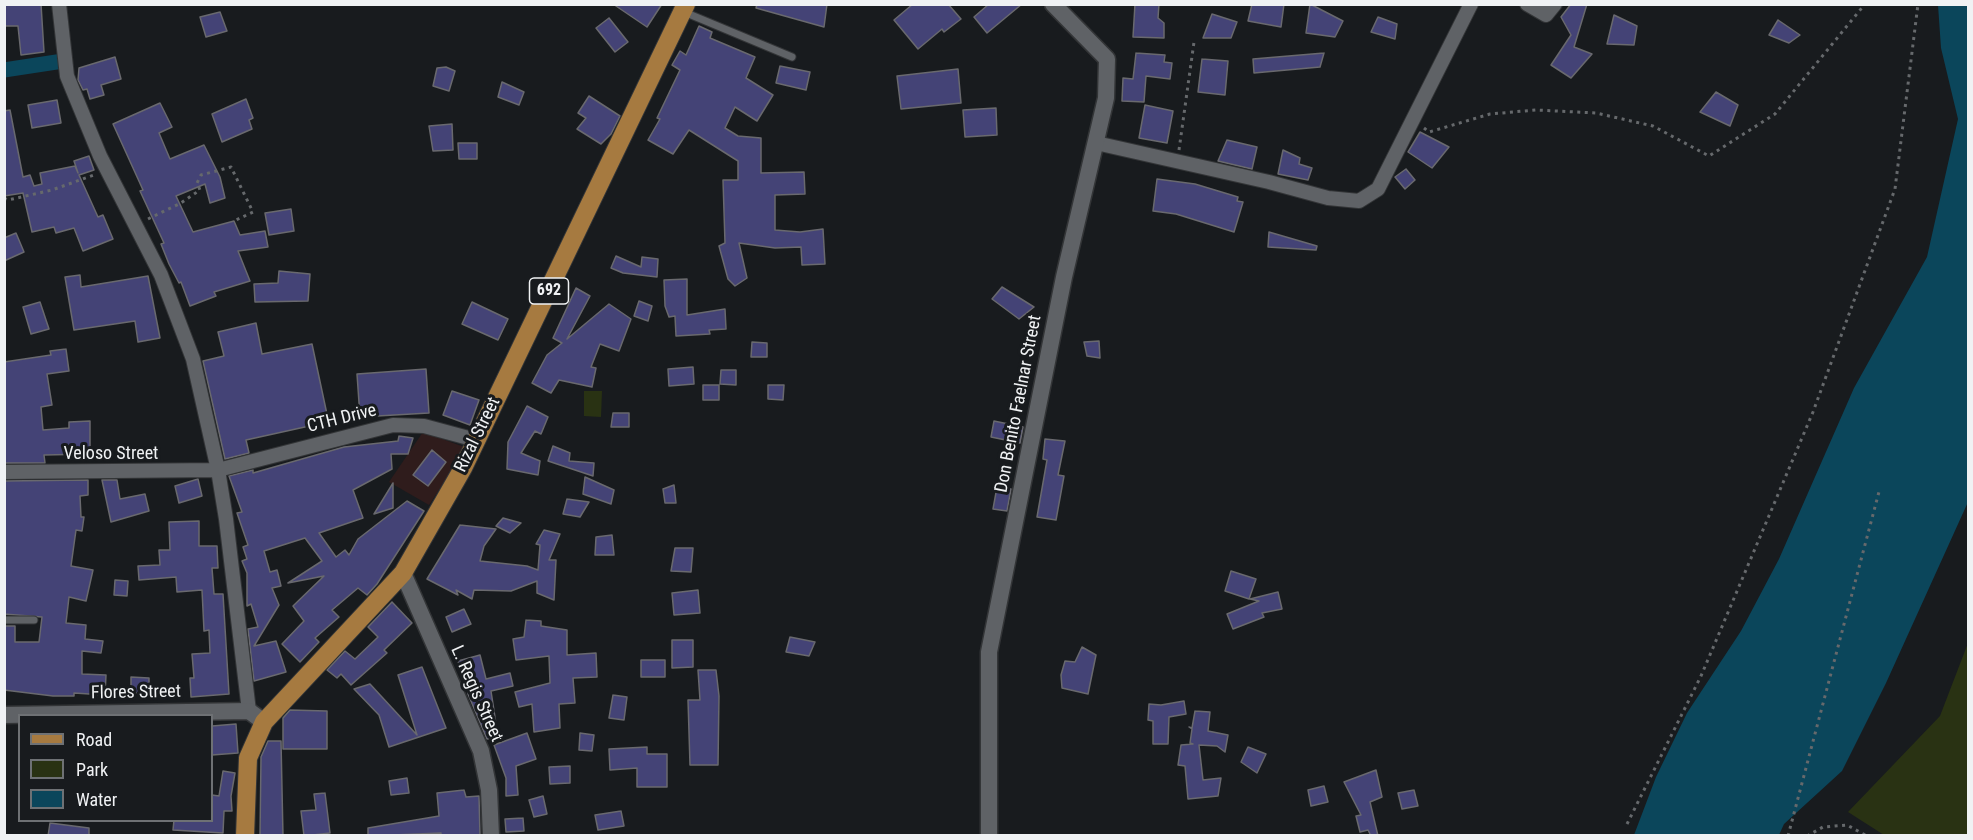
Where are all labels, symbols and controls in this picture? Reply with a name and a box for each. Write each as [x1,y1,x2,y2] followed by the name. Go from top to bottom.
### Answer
[530,278,568,304] road number: 692
[991,313,1047,495] street label: Don Benito Faelnar Street
[451,394,505,476] street label: Rizal Street
[305,400,379,438] street label: CTH Drive
[64,443,158,465] street label: Veloso Street
[445,643,507,745] street label: L. Regis Street
[91,681,181,705] street label: Flores Street
[18,714,213,822] legend
[76,729,112,750] text: Road
[76,759,108,780] text: Park
[76,789,117,810] text: Water

